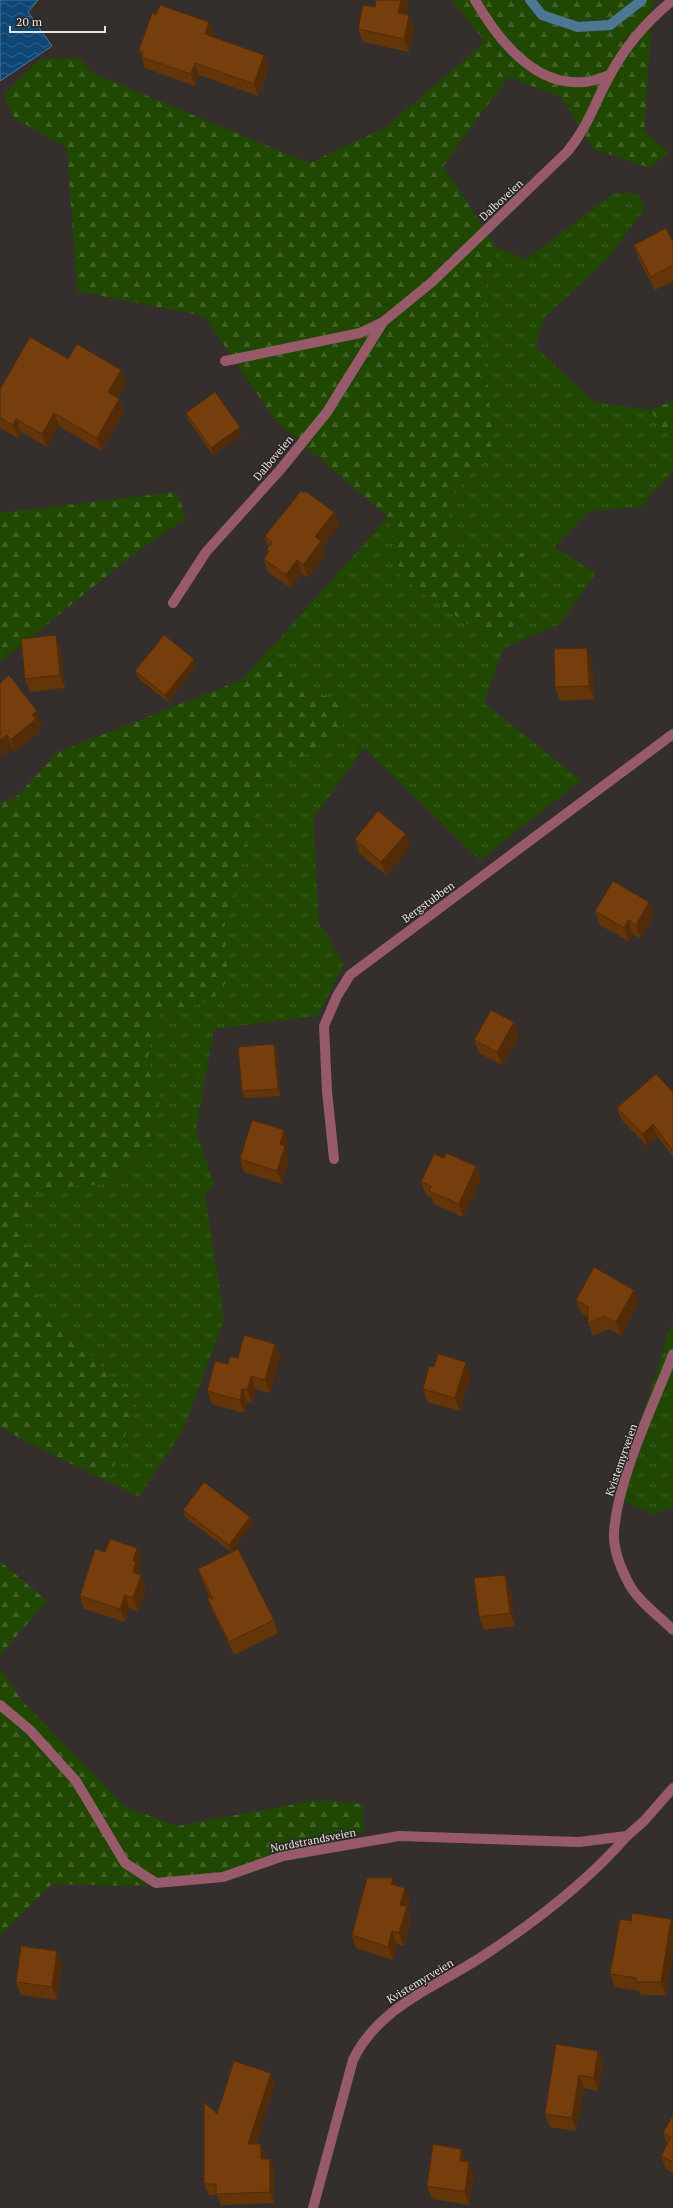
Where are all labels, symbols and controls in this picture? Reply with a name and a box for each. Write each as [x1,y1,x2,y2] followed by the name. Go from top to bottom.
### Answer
[10,8,105,34] scale bar
[16,14,43,29] text: 20 m
[476,176,526,224] street label: Dalboveien
[250,432,296,483] street label: Dalboveien
[399,878,457,926] street label: Bergstubben
[602,1422,640,1498] street label: Kvistemyrveien
[269,1825,357,1855] street label: Nordstrandsveien
[384,1955,456,2006] street label: Kvistemyrveien

